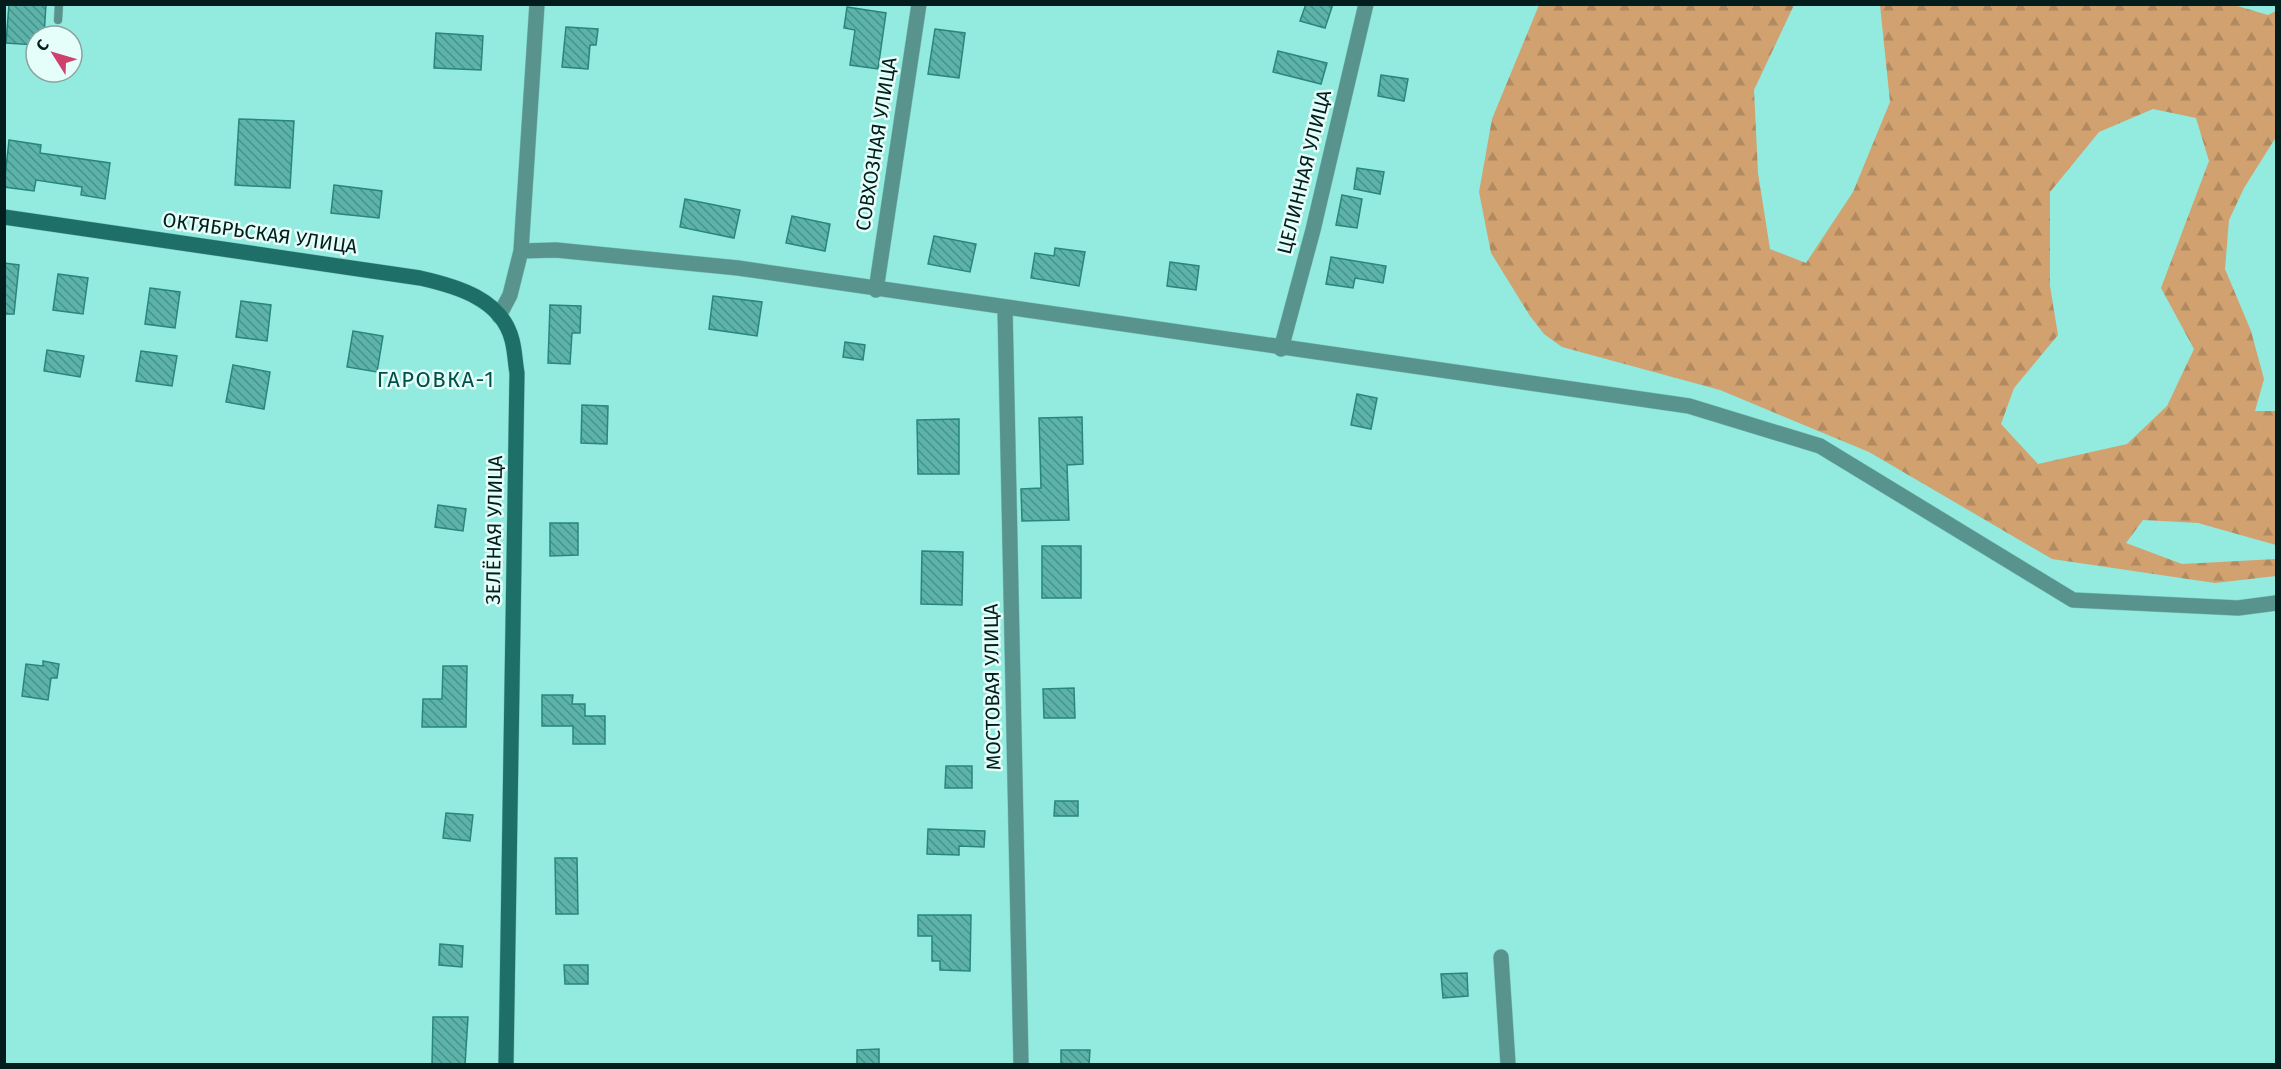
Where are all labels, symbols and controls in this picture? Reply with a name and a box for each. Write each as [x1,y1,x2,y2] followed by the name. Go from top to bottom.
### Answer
[24,24,84,84] north arrow
[32,35,53,55] text: С
[850,55,902,232] street label: СОВХОЗНАЯ УЛИЦА
[1272,87,1336,257] street label: ЦЕЛИННАЯ УЛИЦА
[161,207,359,259] street label: ОКТЯБРЬСКАЯ УЛИЦА
[377,366,495,393] district label: ГАРОВКА-1
[481,455,507,605] street label: ЗЕЛЁНАЯ УЛИЦА
[979,603,1005,770] street label: МОСТОВАЯ УЛИЦА

